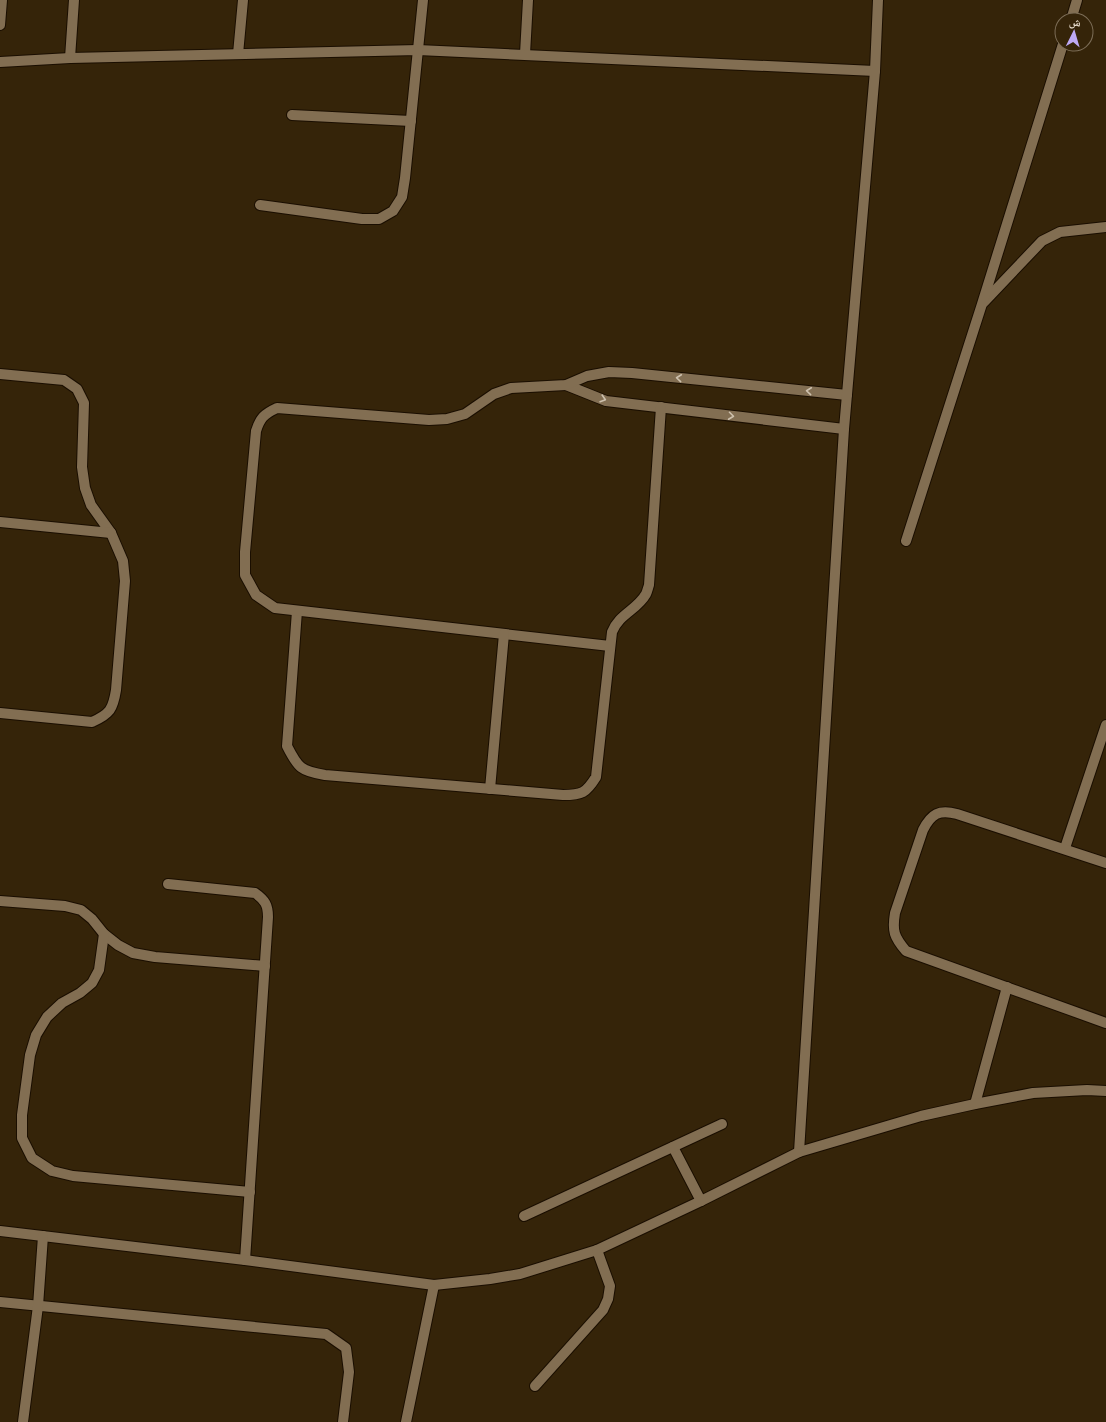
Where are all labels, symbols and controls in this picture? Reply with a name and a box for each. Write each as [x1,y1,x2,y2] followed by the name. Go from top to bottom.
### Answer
[1054,12,1094,52] north arrow
[1068,15,1082,31] text: ش
[676,373,682,382] one-way arrow
[806,387,812,396] one-way arrow
[599,394,606,403] one-way arrow
[728,411,735,420] one-way arrow

